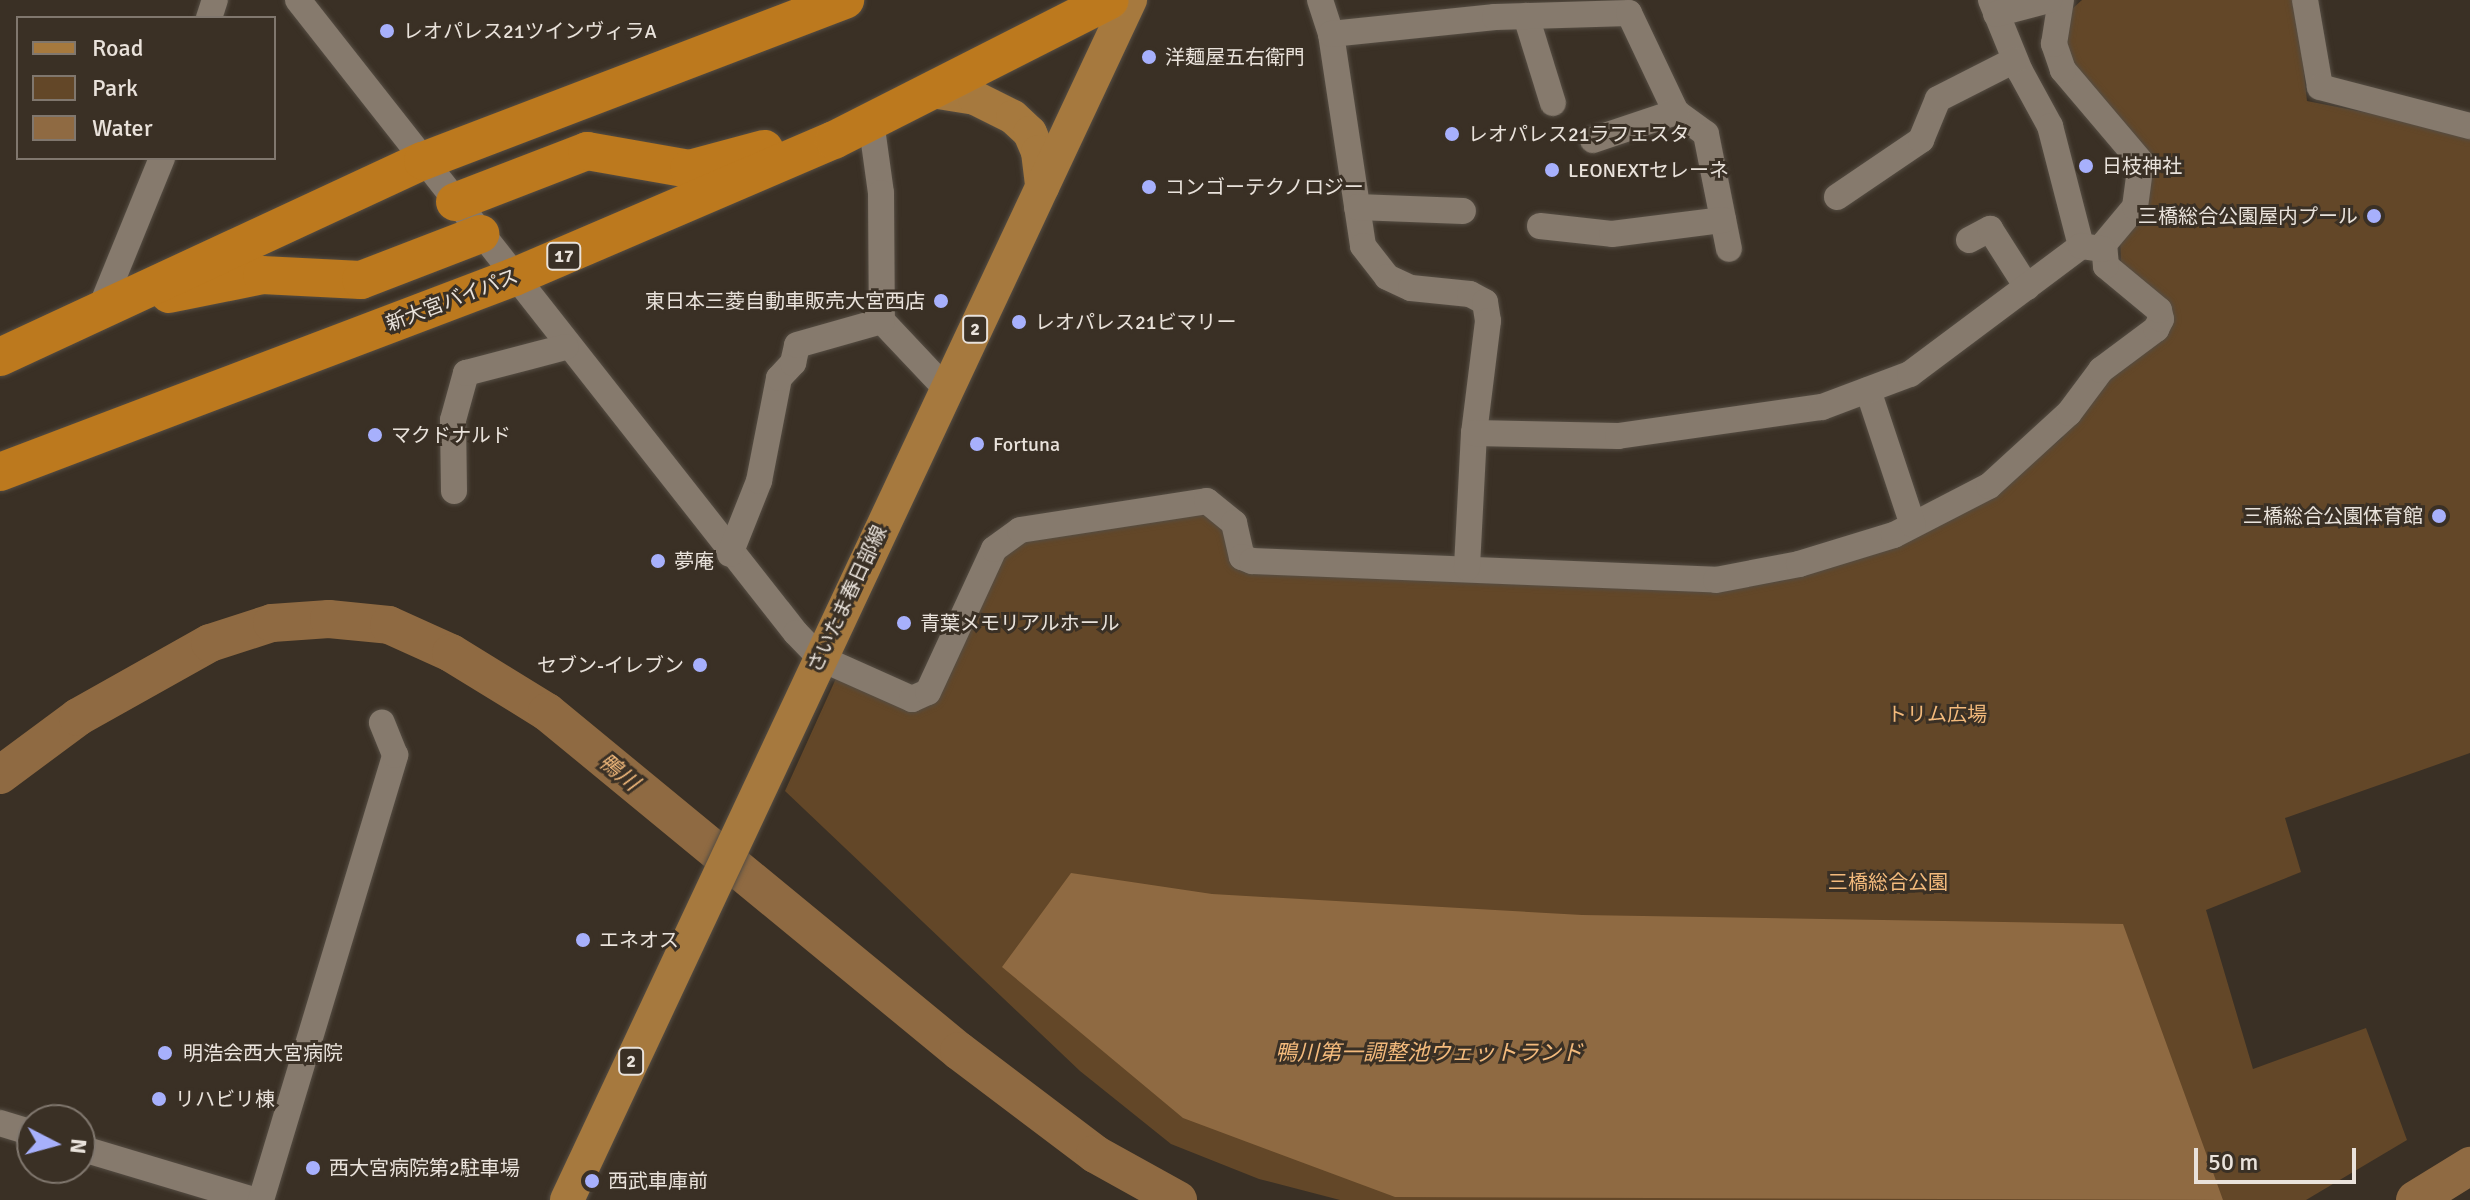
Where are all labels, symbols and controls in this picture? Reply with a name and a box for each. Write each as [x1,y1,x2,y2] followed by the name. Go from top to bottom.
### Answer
[16,16,276,160] legend
[403,19,657,43] place label: レオパレス21ツインヴィラA
[378,22,396,40] marker: レオパレス21ツインヴィラA
[92,33,143,63] text: Road
[1165,45,1305,69] place label: 洋麺屋五右衛門
[1140,48,1158,66] marker: 洋麺屋五右衛門
[92,73,138,103] text: Park
[92,113,152,143] text: Water
[1468,122,1690,146] place label: レオパレス21ラフェスタ
[1443,125,1461,143] marker: レオパレス21ラフェスタ
[2102,154,2182,178] place label: 日枝神社
[2077,157,2095,175] marker: 日枝神社
[1568,158,1729,182] place label: LEONEXTセレーネ
[1543,161,1561,179] marker: LEONEXTセレーネ
[1165,175,1365,199] place label: コンゴーテクノロジー
[1140,178,1158,196] marker: コンゴーテクノロジー
[2138,204,2358,228] place label: 三橋総合公園屋内プール
[2365,207,2383,225] marker: 三橋総合公園屋内プール
[546,242,582,270] road number: 17
[382,264,522,336] street label: 新大宮バイパス
[645,289,925,313] place label: 東日本三菱自動車販売大宮西店
[932,292,950,310] marker: 東日本三菱自動車販売大宮西店
[1035,310,1237,334] place label: レオパレス21ビマリー
[1010,313,1028,331] marker: レオパレス21ビマリー
[961,315,989,343] road number: 2
[391,423,511,447] place label: マクドナルド
[366,426,384,444] marker: マクドナルド
[993,432,1060,456] place label: Fortuna
[968,435,986,453] marker: Fortuna
[2243,504,2423,528] place label: 三橋総合公園体育館
[2430,507,2448,525] marker: 三橋総合公園体育館
[802,521,892,677] street label: さいたま春日部線
[674,549,714,573] place label: 夢庵
[649,552,667,570] marker: 夢庵
[920,611,1120,635] place label: 青葉メモリアルホール
[895,614,913,632] marker: 青葉メモリアルホール
[537,653,684,677] place label: セブン-イレブン
[691,656,709,674] marker: セブン-イレブン
[1887,702,1987,726] park label: トリム広場
[594,748,644,796] water label: 鴨川
[1828,870,1948,894] park label: 三橋総合公園
[599,928,679,952] place label: エネオス
[574,931,592,949] marker: エネオス
[1275,1040,1583,1066] water label: 鴨川第一調整池ウェットランド
[183,1041,343,1065] place label: 明浩会西大宮病院
[154,1042,176,1064] marker: 明浩会西大宮病院
[617,1047,645,1075] road number: 2
[175,1087,275,1111] place label: リハビリ棟
[150,1090,168,1108] marker: リハビリ棟
[16,1104,96,1184] north arrow
[2198,1132,2360,1182] scale bar
[64,1137,93,1155] text: N
[2208,1147,2258,1177] text: 50 m
[329,1156,520,1180] place label: 西大宮病院第2駐車場
[304,1159,322,1177] marker: 西大宮病院第2駐車場
[608,1169,708,1193] place label: 西武車庫前
[583,1172,601,1190] marker: 西武車庫前

